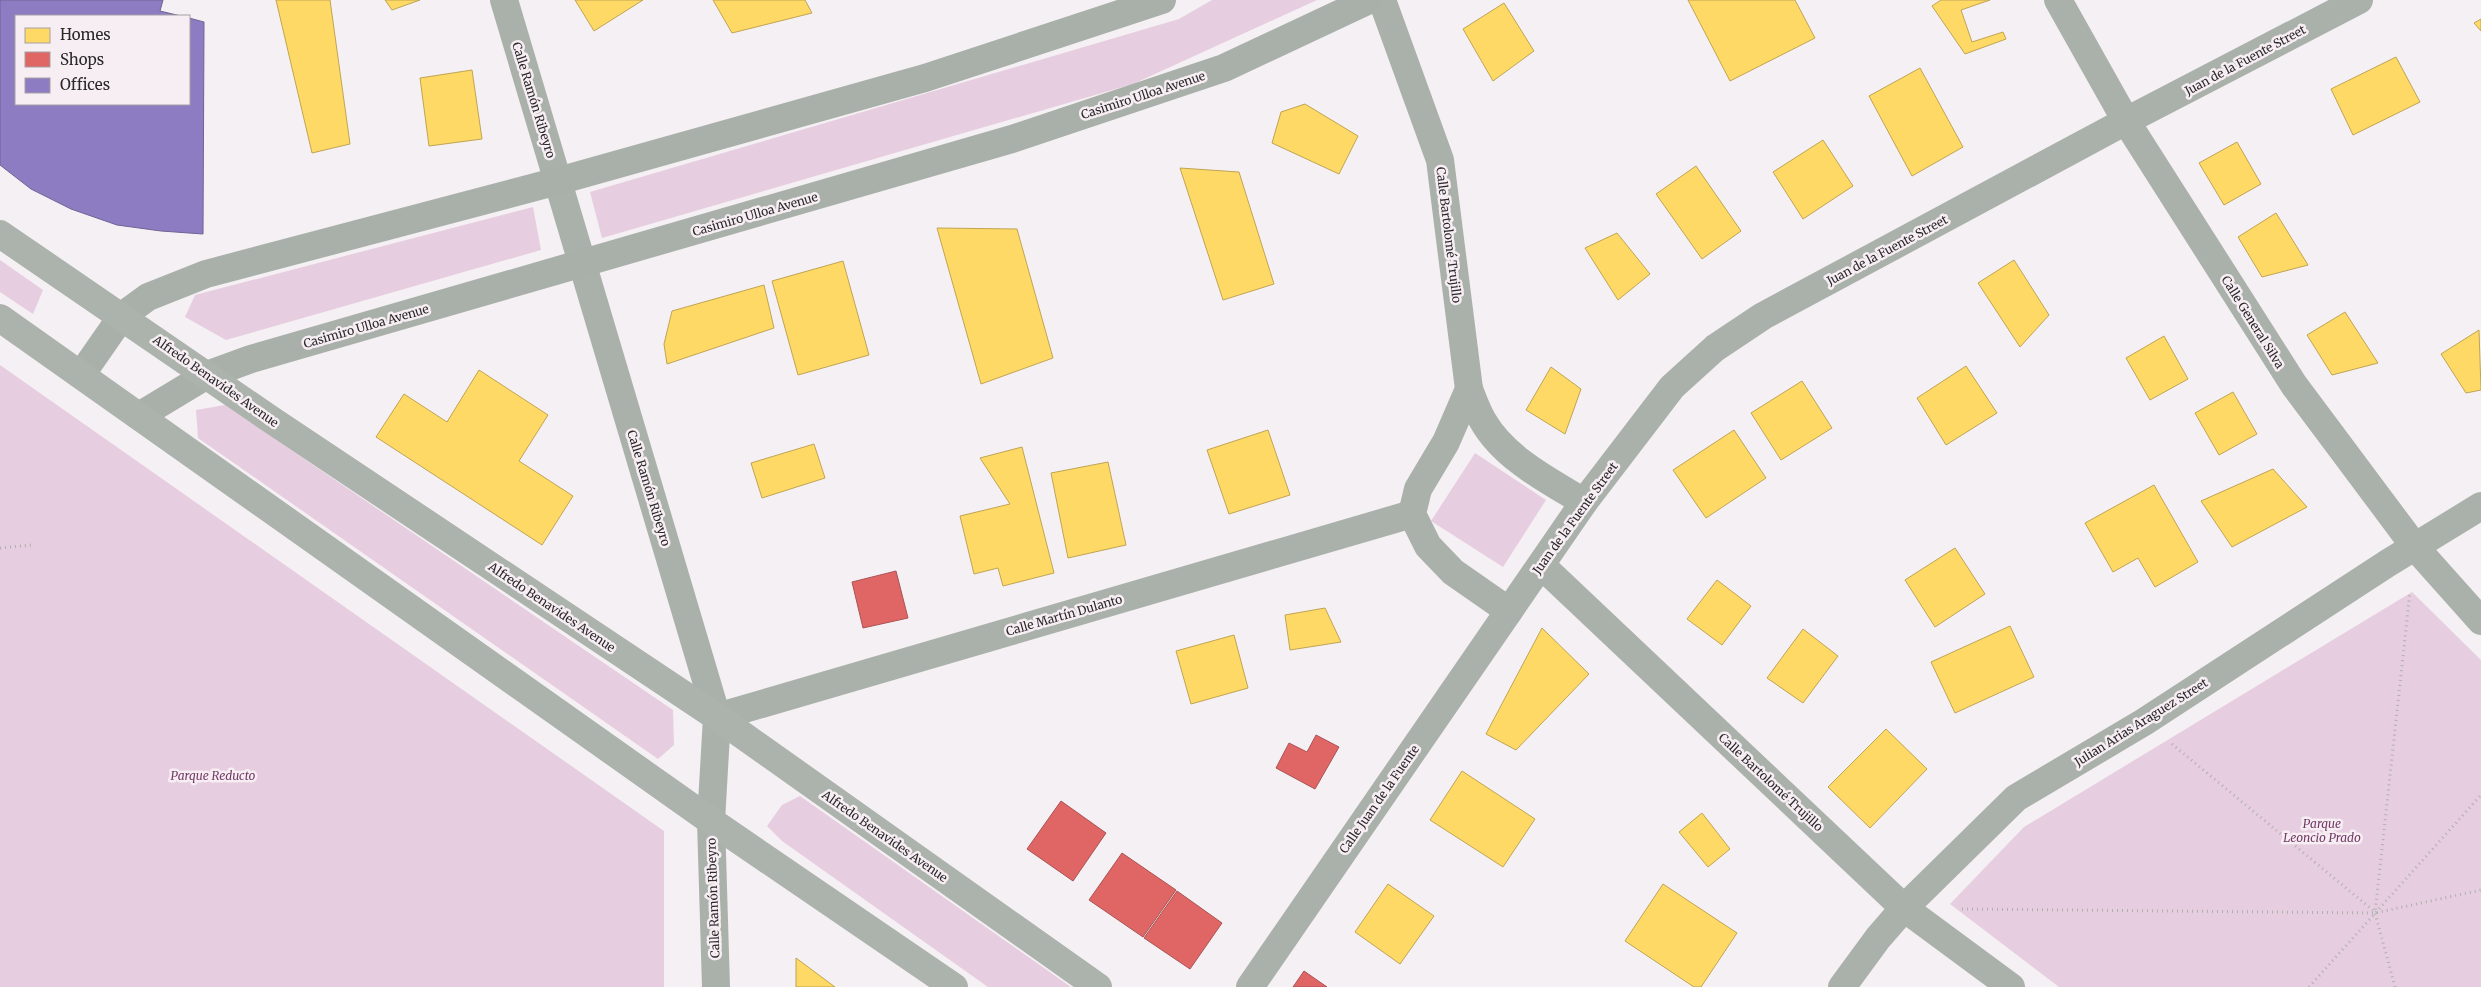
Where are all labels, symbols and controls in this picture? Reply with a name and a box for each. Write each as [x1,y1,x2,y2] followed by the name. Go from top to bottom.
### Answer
[15,15,190,105] legend
[2181,22,2308,99] street label: Juan de la Fuente Street
[60,25,111,44] text: Homes
[509,40,559,160] street label: Calle Ramón Ribeyro
[60,50,104,69] text: Shops
[1079,68,1207,122] street label: Casimiro Ulloa Avenue
[60,75,110,94] text: Offices
[1433,166,1465,304] street label: Calle Bartolomé Trujillo
[691,189,819,239] street label: Casimiro Ulloa Avenue
[1823,212,1950,289] street label: Juan de la Fuente Street
[2218,273,2288,372] street label: Calle General Silva
[302,301,430,351] street label: Casimiro Ulloa Avenue
[150,331,282,430] street label: Alfredo Benavides Avenue
[624,428,674,548] street label: Calle Ramón Ribeyro
[1529,459,1621,578] street label: Juan de la Fuente Street
[485,558,618,655] street label: Alfredo Benavides Avenue
[1004,591,1124,639] street label: Calle Martín Dulanto
[2071,675,2211,770] street label: Julian Arias Araguez Street
[1716,730,1826,834] street label: Calle Bartolomé Trujillo
[1336,742,1422,856] street label: Calle Juan de la Fuente
[171,768,256,783] park label: Parque Reducto
[819,786,951,885] street label: Alfredo Benavides Avenue
[2283,816,2361,845] park label: Parque Leoncio Prado
[703,838,723,958] street label: Calle Ramón Ribeyro

